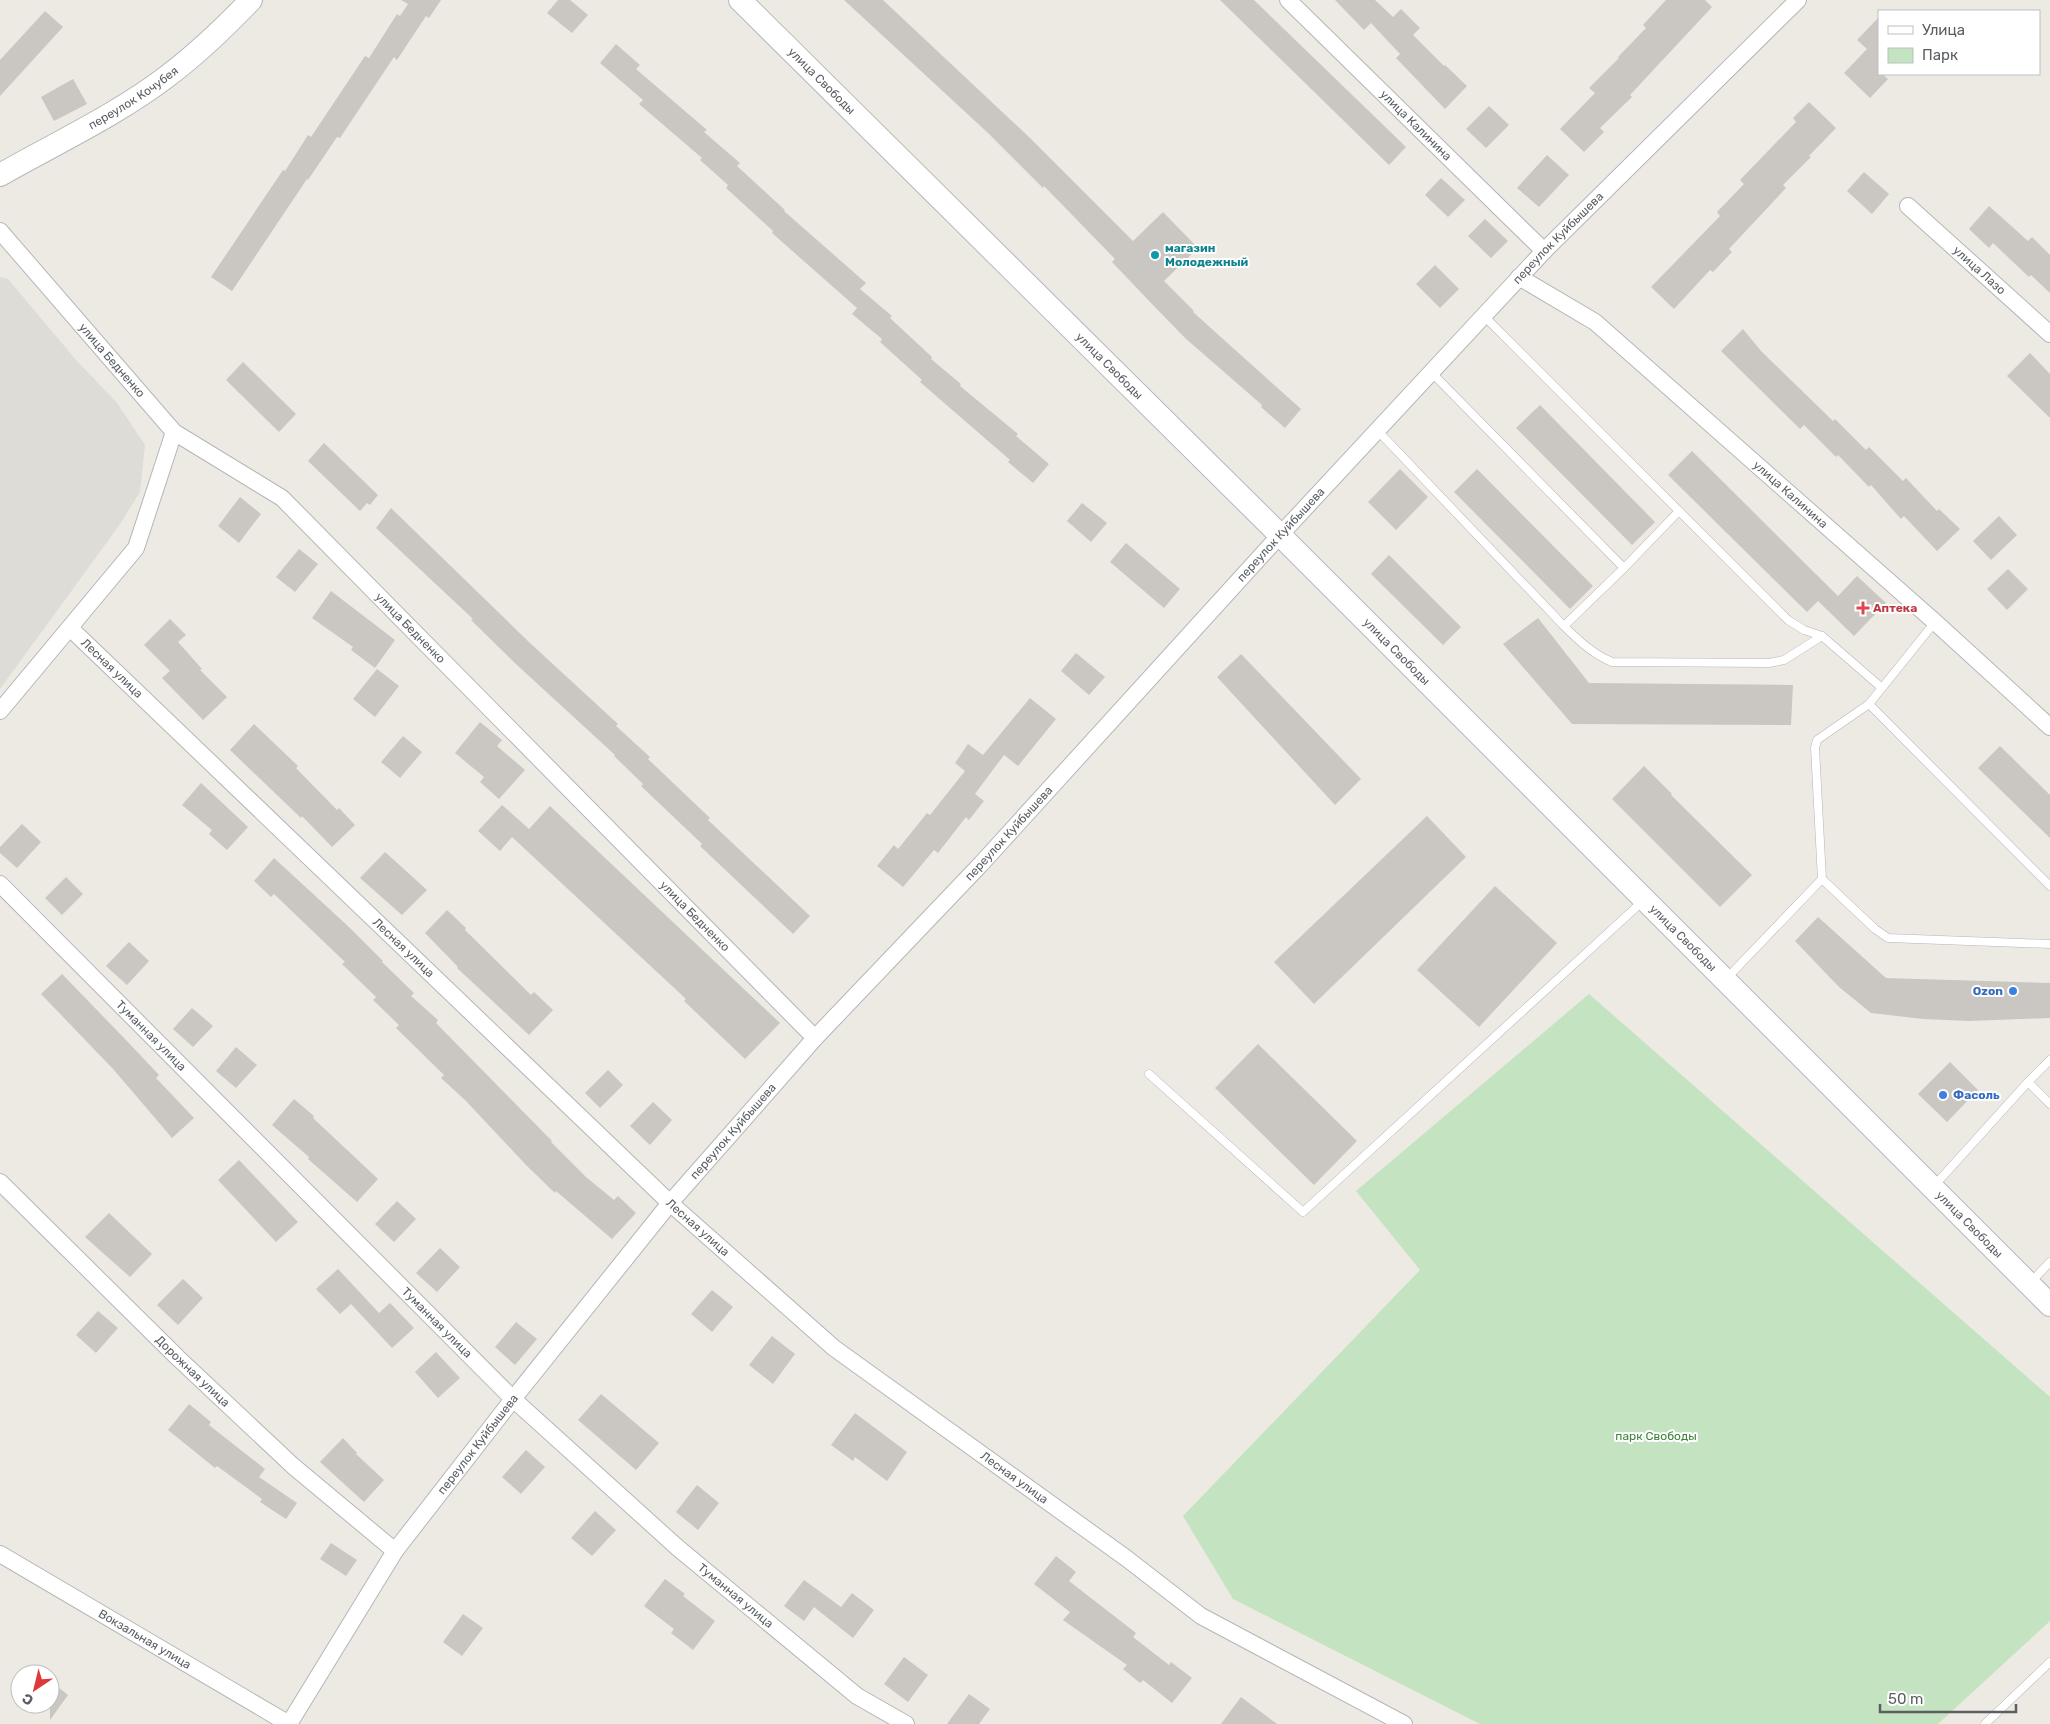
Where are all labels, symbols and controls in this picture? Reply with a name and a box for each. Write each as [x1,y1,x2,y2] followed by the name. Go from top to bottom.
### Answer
[1878,10,2040,75] legend
[1922,21,1965,39] text: Улица
[785,45,858,117] street label: улица Свободы
[1922,46,1958,64] text: Парк
[86,64,181,132] street label: переулок Кочубея
[1377,87,1455,163] street label: улица Калинина
[1510,189,1606,287] street label: переулок Куйбышева
[1165,241,1249,269] place label: магазин Молодежный
[1950,243,2008,298] street label: улица Лазо
[1149,249,1161,261] marker: магазин Молодежный
[76,320,148,400] street label: улица Бедненко
[1073,330,1146,402] street label: улица Свободы
[1750,458,1831,531] street label: улица Калинина
[1234,485,1328,585] street label: переулок Куйбышева
[372,590,448,666] street label: улица Бедненко
[1873,601,1917,615] place label: Аптека
[1857,602,1869,614] marker: Аптека
[1360,615,1433,688] street label: улица Свободы
[78,635,146,701] street label: Лесная улица
[962,783,1055,883] street label: переулок Куйбышева
[657,878,733,954] street label: улица Бедненко
[1647,902,1719,974] street label: улица Свободы
[370,915,437,980] street label: Лесная улица
[1973,984,2003,998] place label: Ozon
[2007,985,2019,997] marker: Ozon
[113,998,189,1074] street label: Туманная улица
[687,1080,779,1182] street label: переулок Куйбышева
[1953,1088,2000,1102] place label: Фасоль
[1937,1089,1949,1101] marker: Фасоль
[1933,1188,2006,1261] street label: улица Свободы
[663,1196,732,1259] street label: Лесная улица
[399,1284,475,1361] street label: Туманная улица
[153,1333,232,1410] street label: Дорожная улица
[435,1391,521,1497] street label: переулок Куйбышева
[1615,1429,1697,1443] park label: парк Свободы
[978,1449,1051,1507] street label: Лесная улица
[695,1560,776,1631] street label: Туманная улица
[96,1606,194,1672] street label: Вокзальная улица
[10,1664,60,1714] north arrow
[1880,1682,2016,1714] scale bar
[19,1689,37,1709] text: С
[1888,1690,1923,1708] text: 50 m

